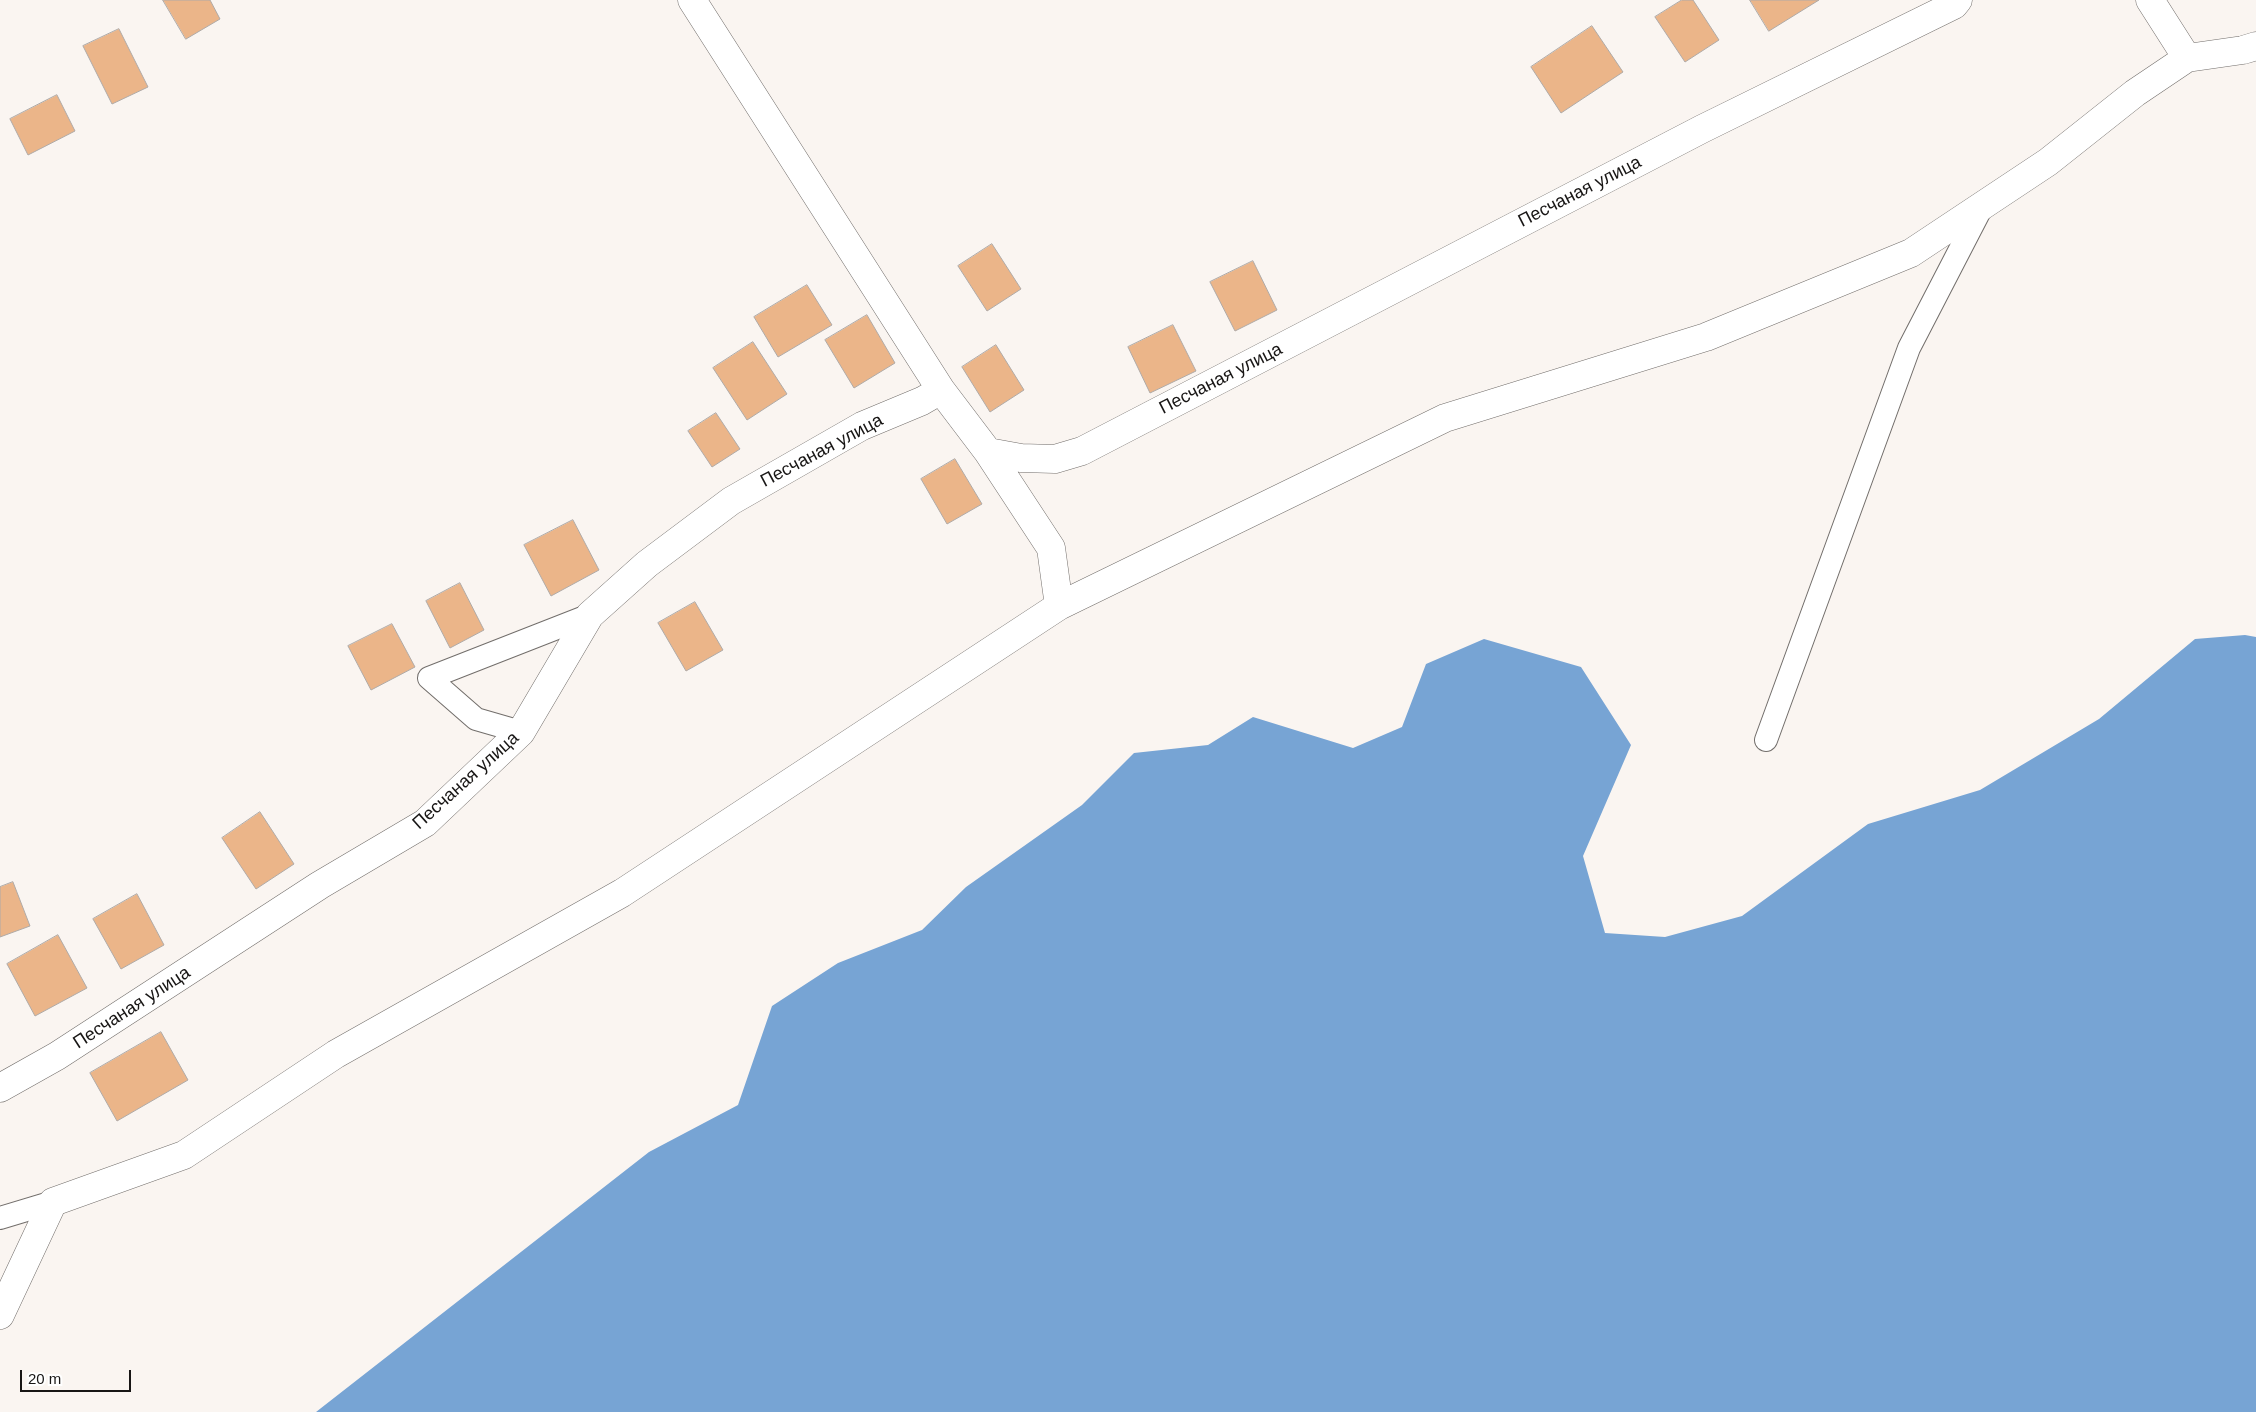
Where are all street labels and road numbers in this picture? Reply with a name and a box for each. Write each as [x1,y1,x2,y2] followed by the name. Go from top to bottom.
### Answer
[1515,152,1645,232] street label: Песчаная улица
[1156,339,1286,419] street label: Песчаная улица
[757,410,887,492] street label: Песчаная улица
[408,728,524,834] street label: Песчаная улица
[69,962,195,1054] street label: Песчаная улица

